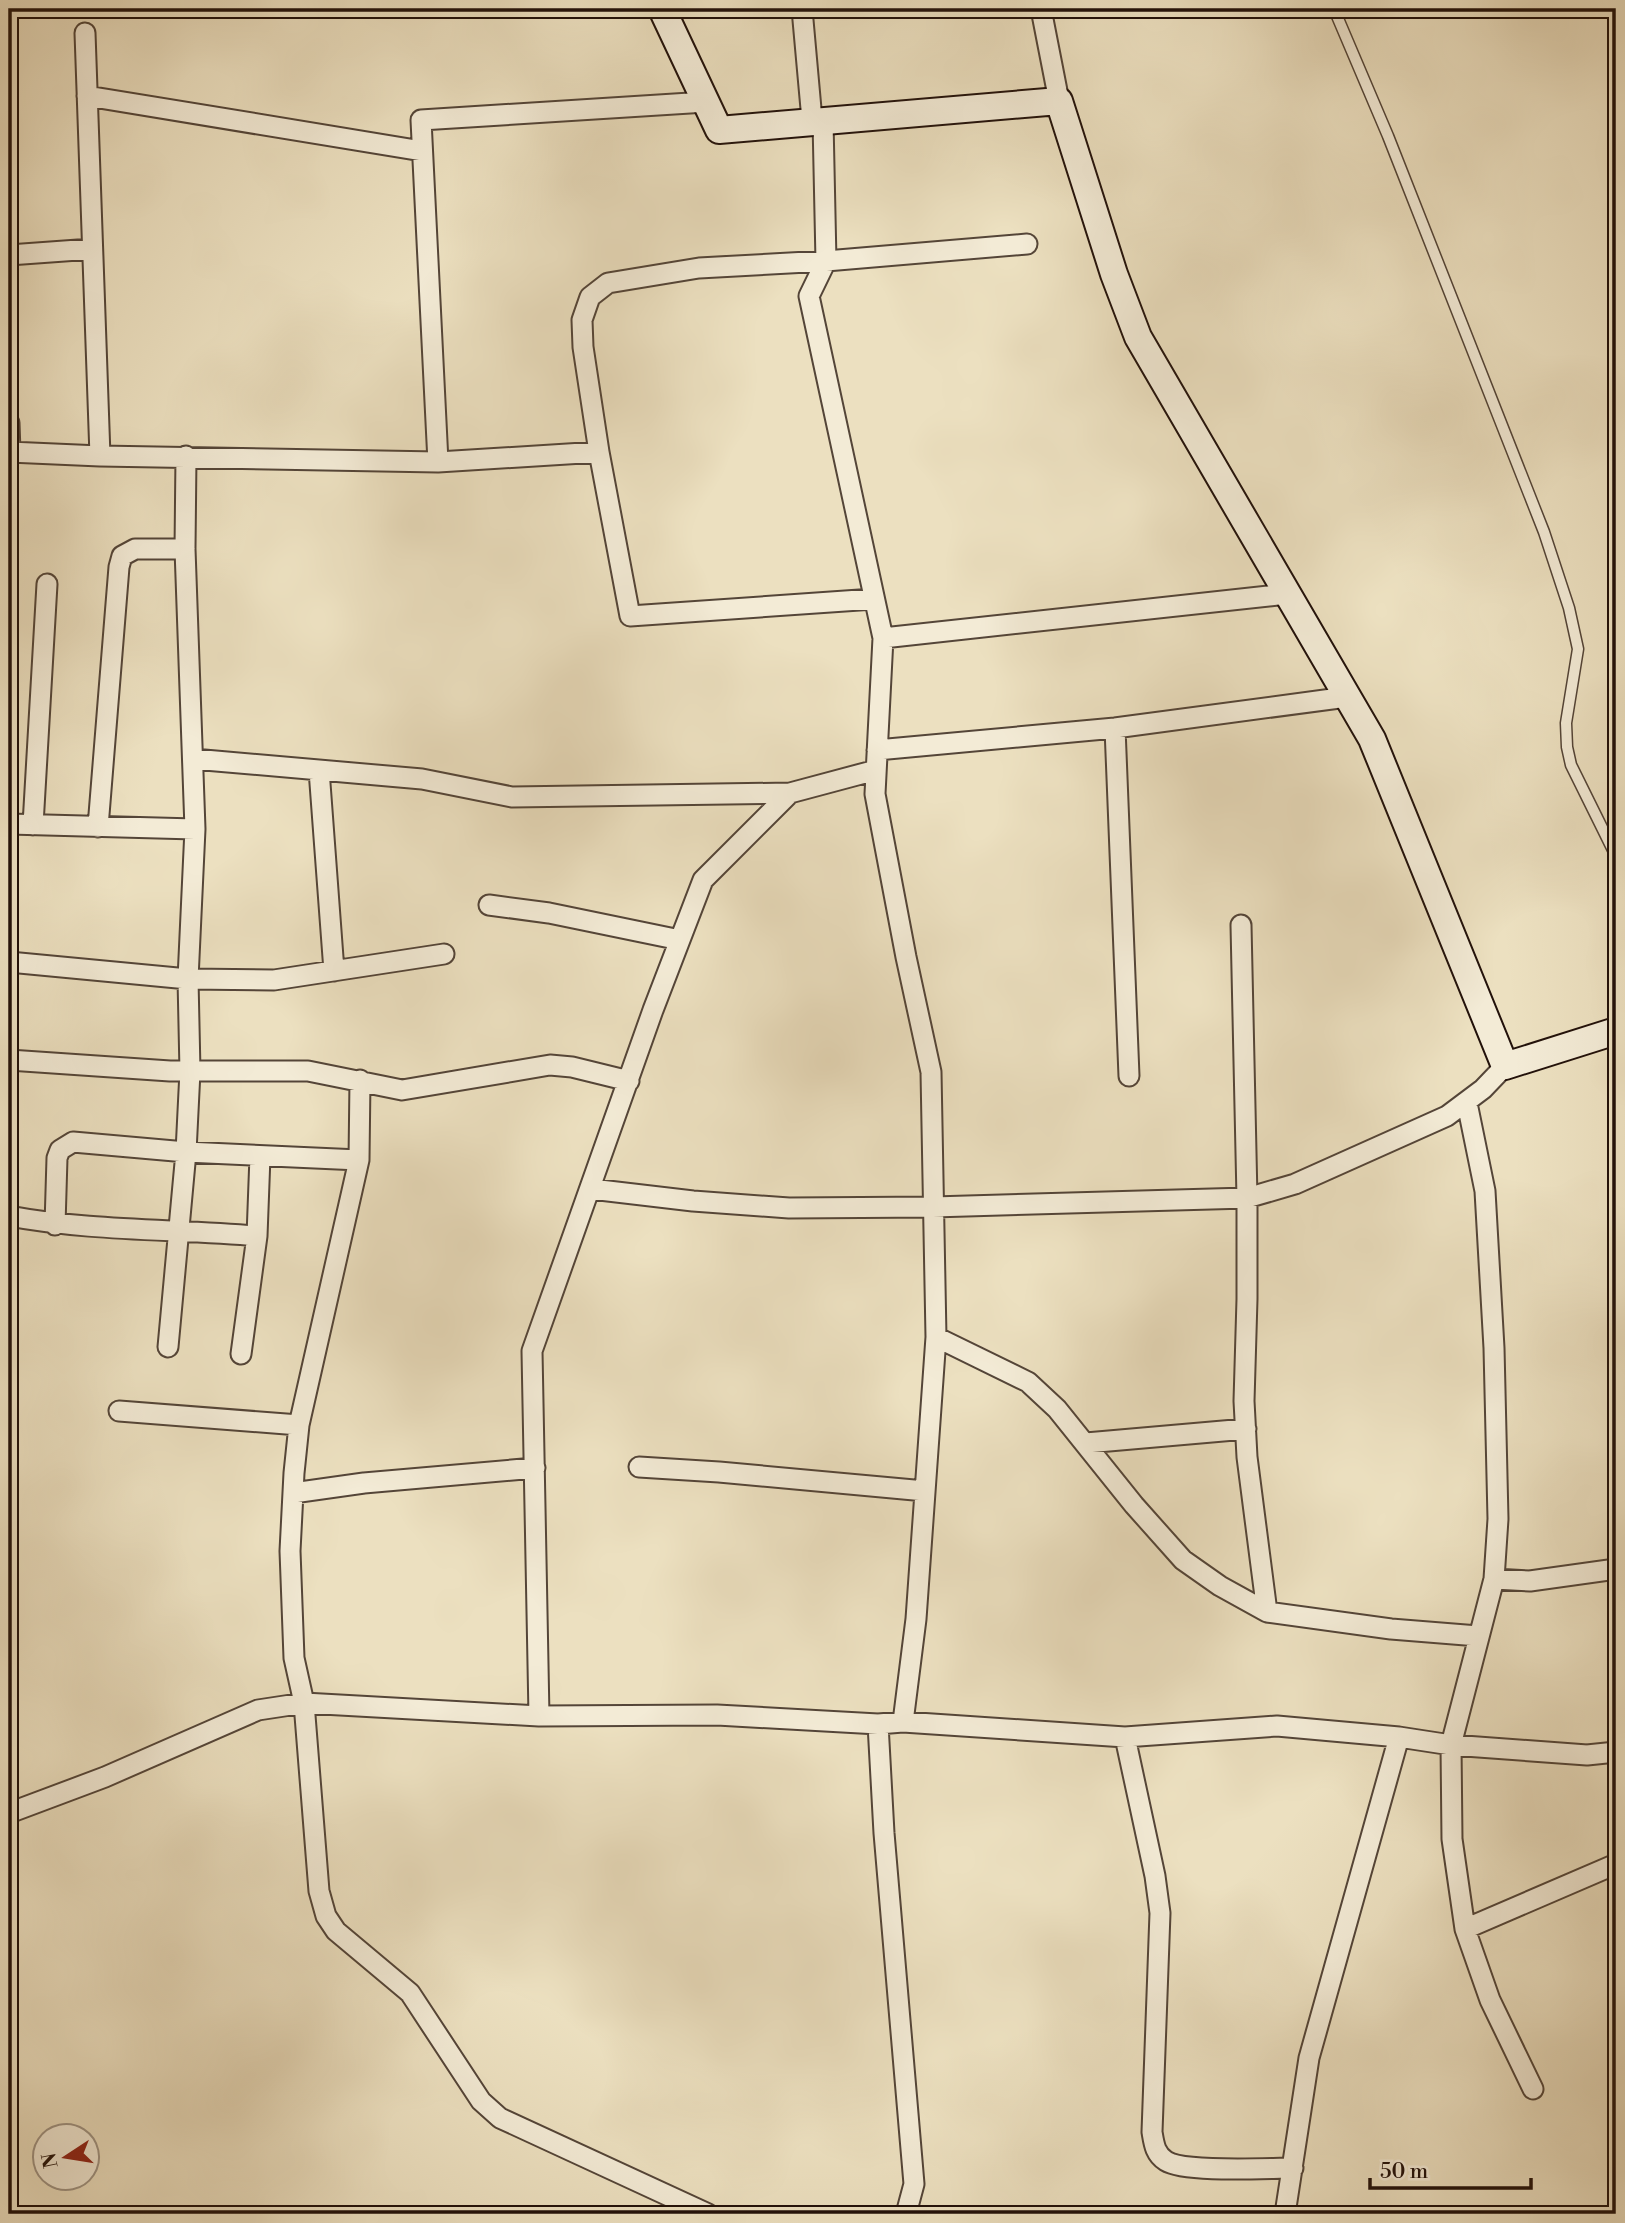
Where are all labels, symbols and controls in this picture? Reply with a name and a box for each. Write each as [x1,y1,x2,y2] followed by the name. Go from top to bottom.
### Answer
[32,2122,102,2192] north arrow
[1370,2146,1530,2190] scale bar
[37,2150,64,2170] text: N
[1380,2159,1428,2185] text: 50 m

